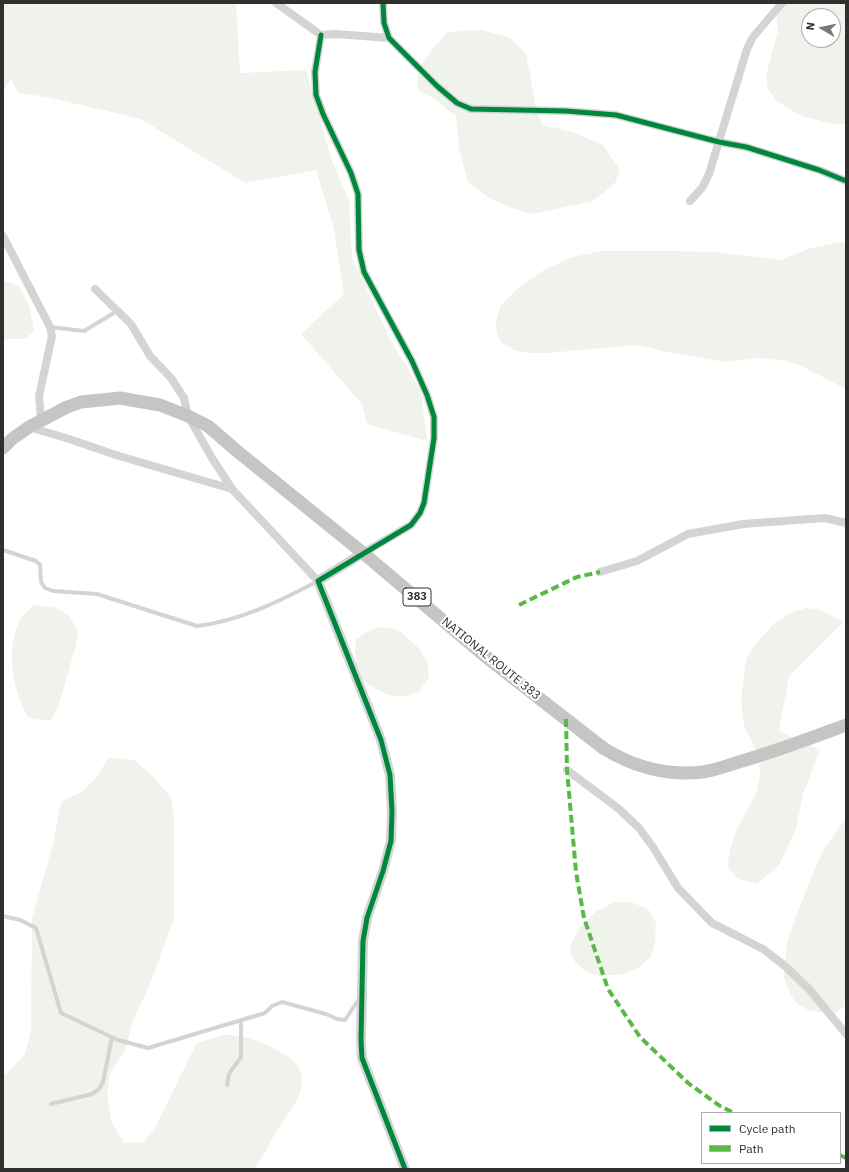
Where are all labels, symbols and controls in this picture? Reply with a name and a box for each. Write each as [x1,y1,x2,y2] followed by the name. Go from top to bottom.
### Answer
[801,8,841,48] north arrow
[803,21,818,31] text: N
[403,588,431,606] road number: 383
[439,615,543,703] street label: NATIONAL ROUTE 383
[701,1112,841,1164] legend
[739,1121,796,1136] text: Cycle path
[739,1141,764,1156] text: Path

